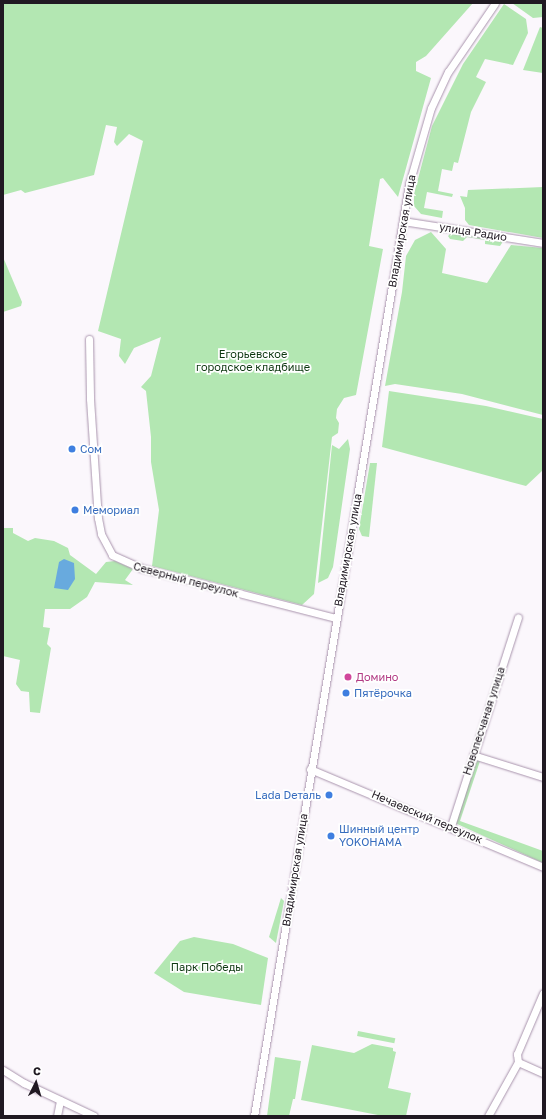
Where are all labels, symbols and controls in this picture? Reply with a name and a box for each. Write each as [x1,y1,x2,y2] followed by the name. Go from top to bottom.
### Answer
[386,174,418,288] street label: Владимирская улица
[438,220,508,244] street label: улица Радио
[196,348,310,374] park label: Егорьевское городское кладбище
[80,442,102,456] place label: Сом
[67,444,77,454] marker: Сом
[332,493,364,607] street label: Владимирская улица
[83,503,139,517] place label: Мемориал
[70,505,80,515] marker: Мемориал
[132,560,240,600] street label: Северный переулок
[460,665,508,777] street label: Новопесчаная улица
[356,670,398,684] place label: Домино
[343,672,353,682] marker: Домино
[354,686,412,700] place label: Пятёрочка
[341,688,351,698] marker: Пятёрочка
[255,788,321,802] place label: Lada Dеталь
[369,788,485,846] street label: Нечаевский переулок
[324,790,334,800] marker: Lada Dеталь
[280,812,310,928] street label: Владимирская улица
[339,823,419,849] place label: Шинный центр YOKOHAMA
[326,831,336,841] marker: Шинный центр YOKOHAMA
[171,960,243,974] park label: Парк Победы
[16,1063,56,1103] north arrow
[33,1064,42,1077] text: С

